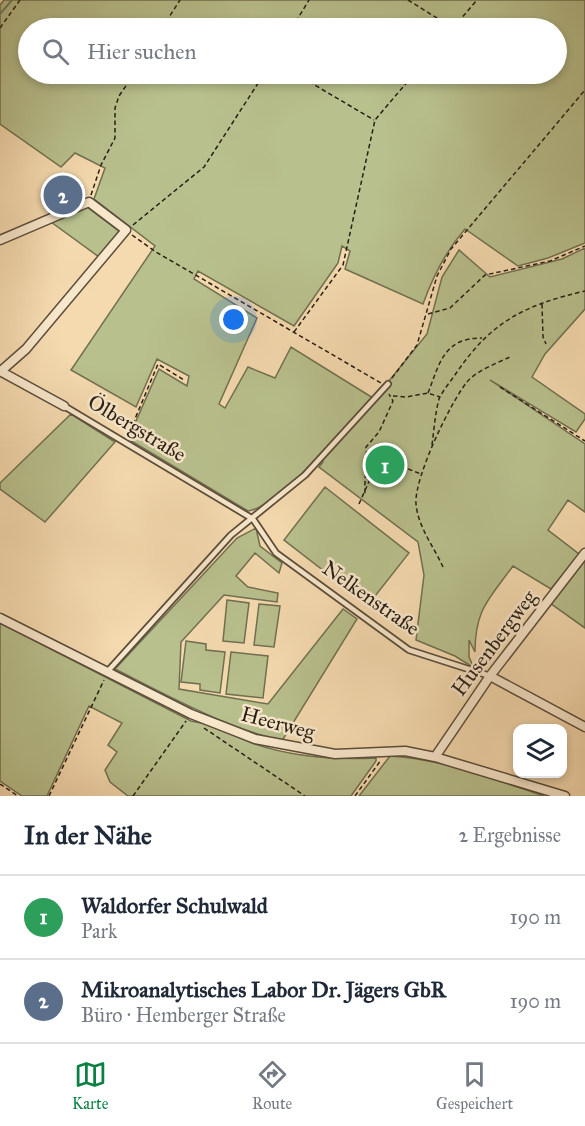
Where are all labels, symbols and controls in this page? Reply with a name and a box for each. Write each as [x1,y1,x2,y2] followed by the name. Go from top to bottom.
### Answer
[18,18,567,84] search box
[39,35,72,68] icon: search
[87,38,196,65] text: Hier suchen
[44,172,82,218] pin: 2
[219,305,248,334] your location
[83,389,191,468] street label: Ölbergstraße
[366,442,404,488] pin: 1
[317,555,425,641] street label: Nelkenstraße
[446,585,542,701] street label: Husenbergweg
[238,701,318,745] street label: Heerweg
[513,724,567,778] map controls
[513,724,567,778] button: layers
[24,819,152,851] text: In der Nähe
[458,823,561,847] text: 2 Ergebnisse
[81,892,268,919] text: Waldorfer Schulwald
[40,905,47,929] text: 1
[510,905,561,929] text: 190 m
[81,919,117,943] text: Park
[81,976,446,1003] text: Mikroanalytisches Labor Dr. Jägers GbR
[39,989,48,1013] text: 2
[510,989,561,1013] text: 190 m
[81,1003,286,1027] text: Büro · Hemberger Straße
[72,1058,108,1113] tab: Karte
[252,1058,292,1113] tab: Route
[436,1058,513,1113] tab: Gespeichert

